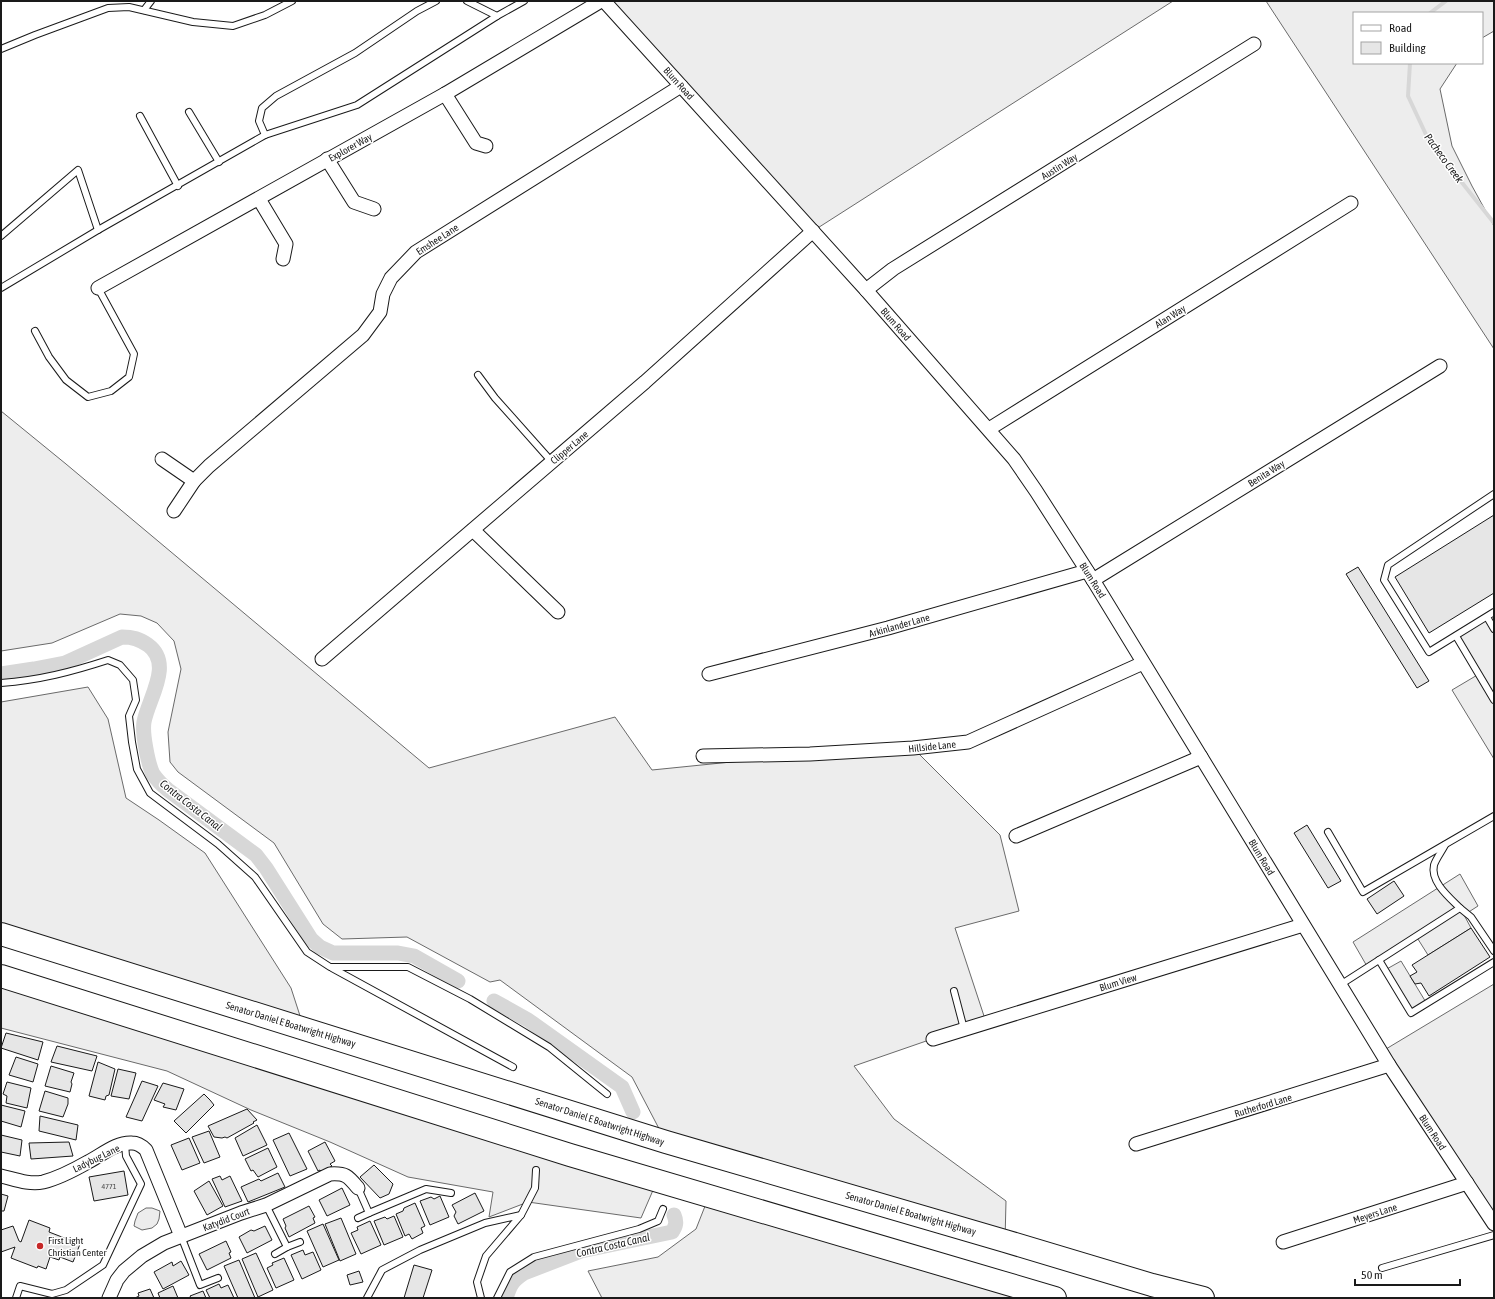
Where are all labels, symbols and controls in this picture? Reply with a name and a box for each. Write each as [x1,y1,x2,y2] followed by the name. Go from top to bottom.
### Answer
[1353,12,1483,64] legend
[1389,21,1412,35] text: Road
[1389,41,1427,55] text: Building
[661,65,696,102] street label: Blum Road
[327,131,374,164] street label: Explorer Way
[1422,131,1466,185] water label: Pacheco Creek
[1039,151,1079,182] street label: Austin Way
[414,221,461,257] street label: Emshee Lane
[1153,303,1188,330] street label: Alan Way
[878,306,913,343] street label: Blum Road
[548,428,591,466] street label: Clipper Lane
[1246,458,1287,489] street label: Benita Way
[1077,560,1108,600] street label: Blum Road
[867,611,931,639] street label: Arkinlander Lane
[908,738,957,754] street label: Hillside Lane
[158,777,224,833] water label: Contra Costa Canal
[1247,837,1277,877] street label: Blum Road
[1098,972,1138,993] street label: Blum View
[225,999,357,1049] street label: Senator Daniel E Boatwright Highway
[1233,1091,1294,1119] street label: Rutherford Lane
[534,1095,666,1148] street label: Senator Daniel E Boatwright Highway
[1417,1113,1448,1152] street label: Blum Road
[71,1142,122,1174] street label: Ladybug Lane
[101,1182,117,1191] house number: 4771
[844,1190,977,1237] street label: Senator Daniel E Boatwright Highway
[1352,1201,1399,1226] street label: Meyers Lane
[201,1205,251,1233] street label: Katydid Court
[575,1231,651,1259] water label: Contra Costa Canal
[48,1235,107,1258] place label: First Light Christian Center
[35,1241,45,1251] marker: First Light Christian Center
[1355,1261,1460,1287] scale bar
[1361,1268,1383,1282] text: 50 m

